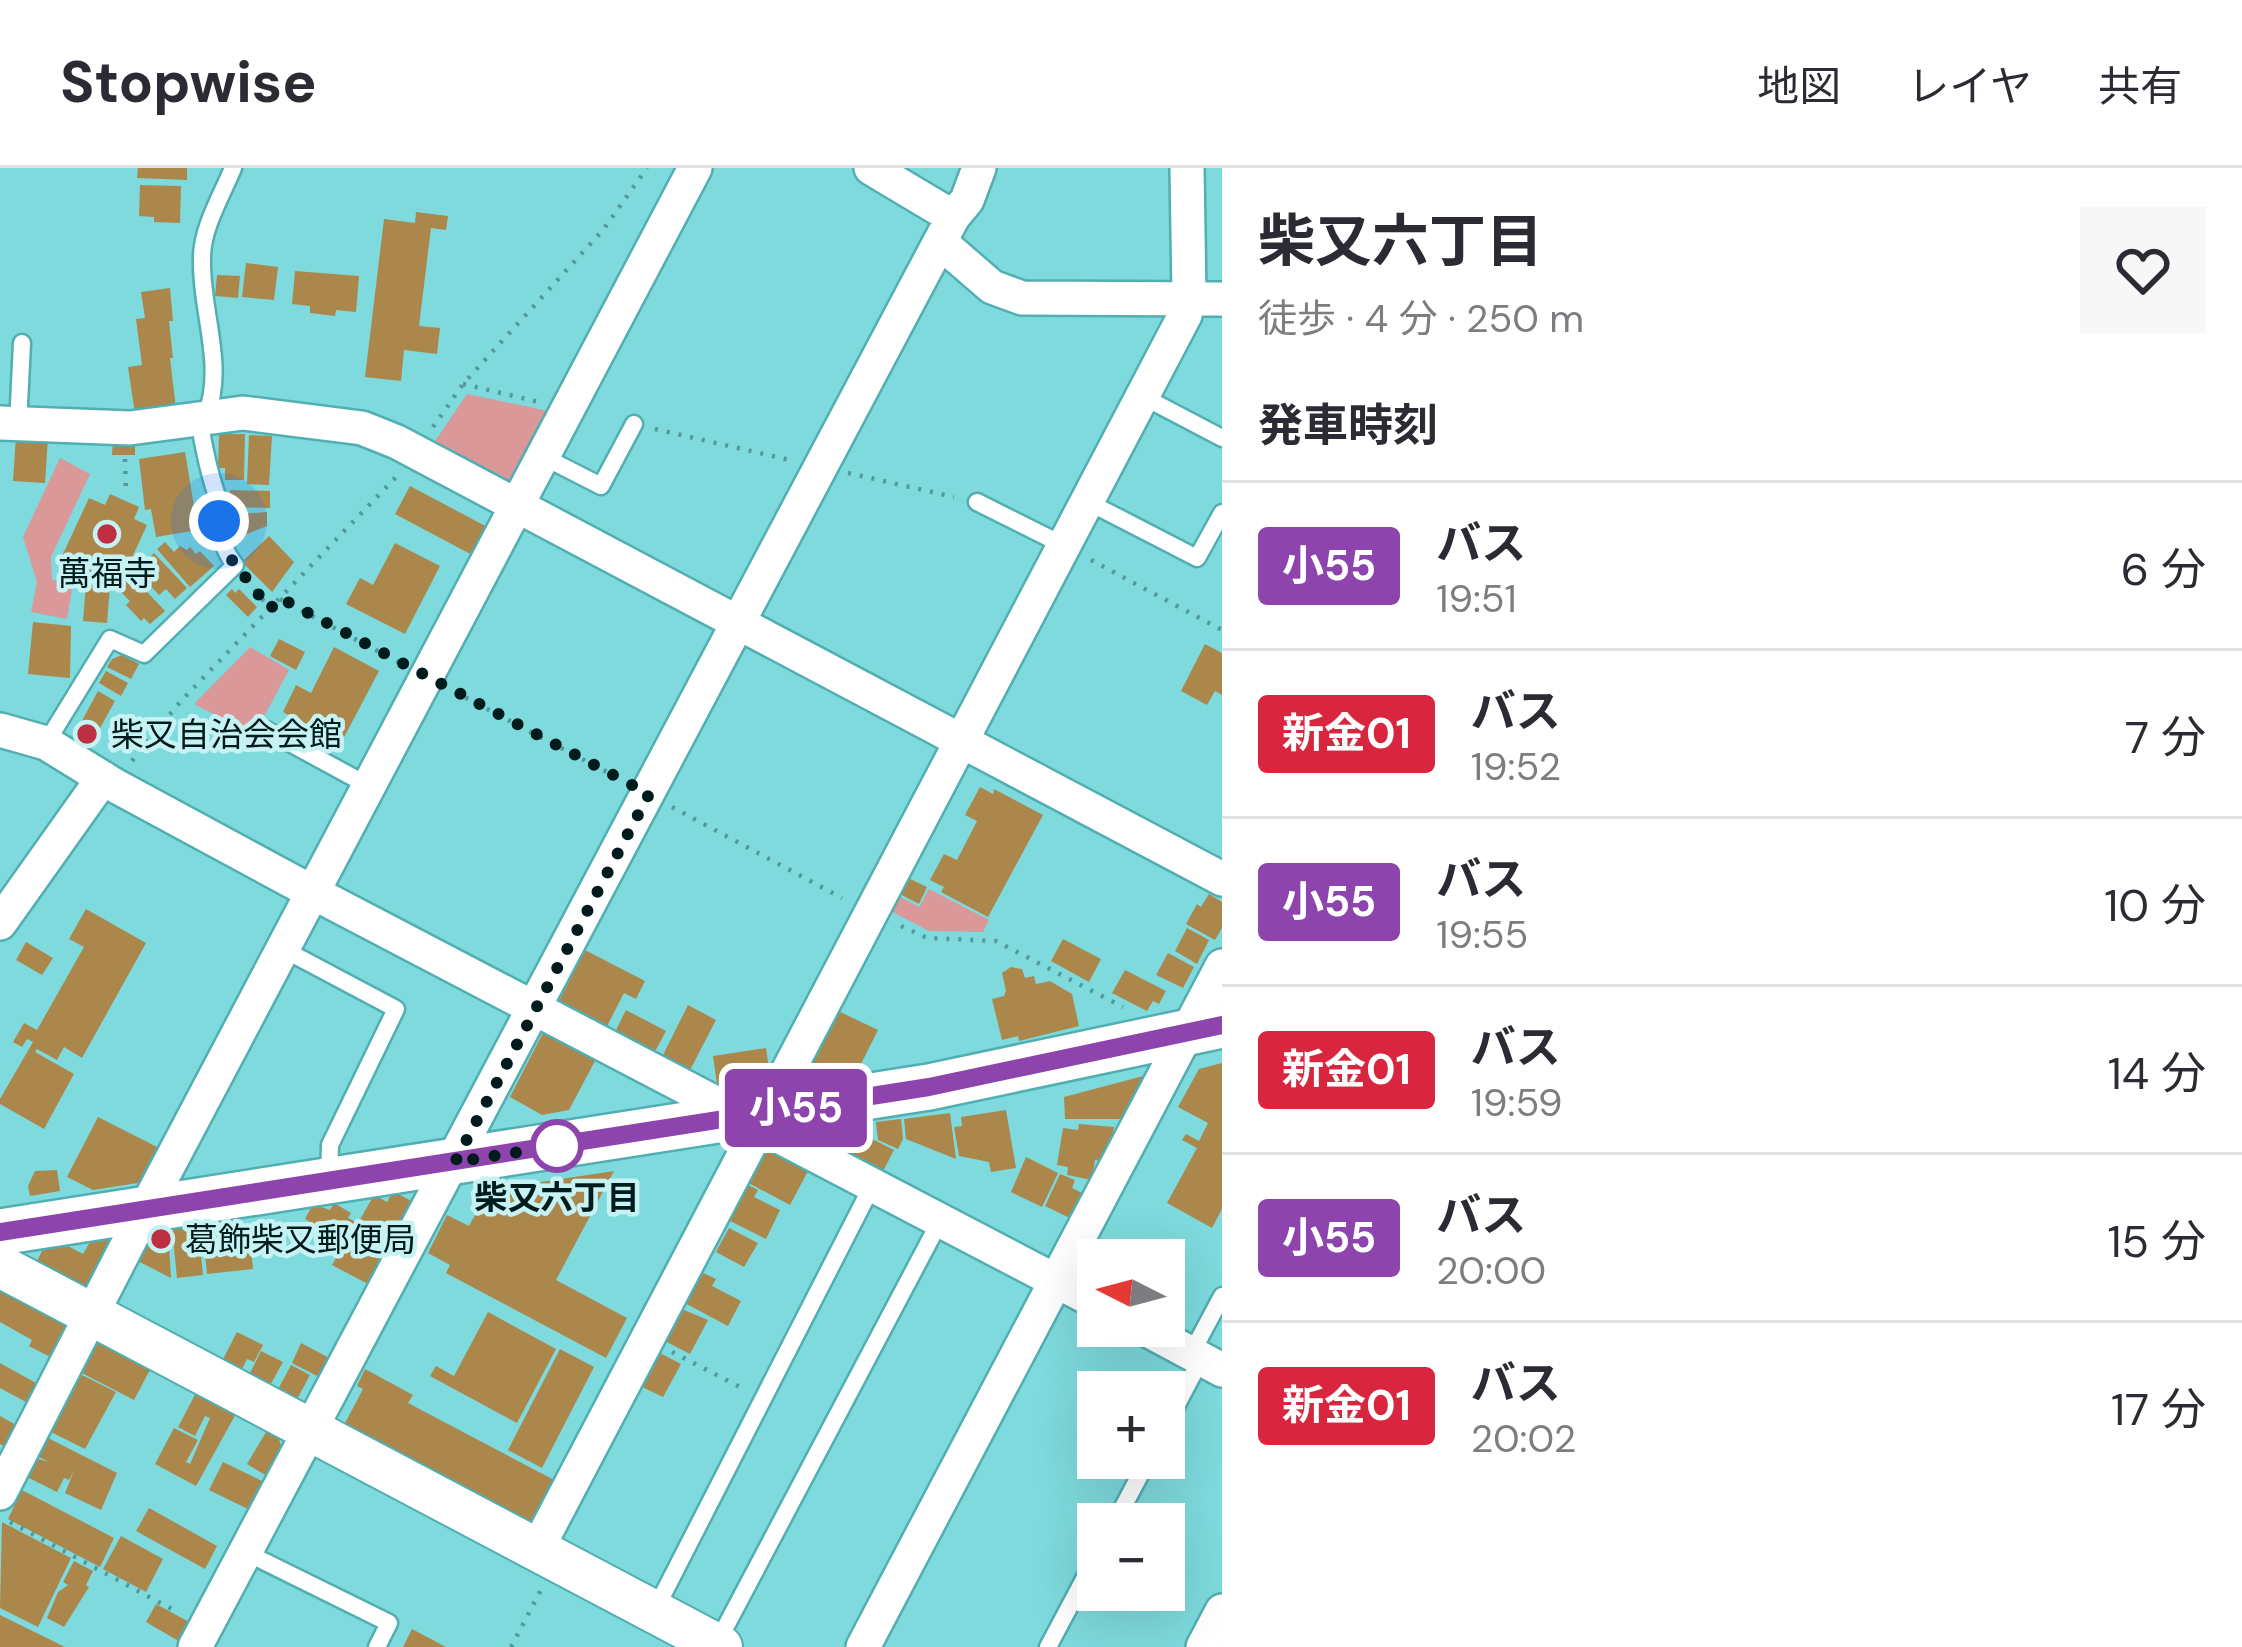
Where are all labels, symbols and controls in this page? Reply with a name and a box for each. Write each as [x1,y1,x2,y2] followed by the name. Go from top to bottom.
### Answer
[60,45,317,120] text: Stopwise
[1757,59,1841,114] text: 地図
[1907,59,2032,114] text: レイヤ
[2098,59,2182,114] text: 共有
[1258,204,1543,279] text: 柴又六丁目
[2080,207,2206,333] button: heart
[1258,293,1584,344] text: 徒歩 · 4 分 · 250 m
[1258,396,1438,455] text: 発車時刻
[189,491,249,551] your location
[1436,514,1526,573] text: バス
[94,521,120,547] marker: 萬福寺
[1282,538,1376,593] text: 小55
[2121,540,2206,599] text: 6 分
[58,552,157,595] place label: 萬福寺
[1436,573,1517,624] text: 19:51
[1471,682,1561,741] text: バス
[1282,706,1411,761] text: 新金01
[2125,708,2206,767] text: 7 分
[111,713,342,756] place label: 柴又自治会会館
[74,721,100,747] marker: 柴又自治会会館
[1471,741,1561,792] text: 19:52
[1436,850,1526,909] text: バス
[1282,874,1376,929] text: 小55
[2104,876,2206,935] text: 10 分
[1436,909,1528,960] text: 19:55
[1471,1018,1561,1077] text: バス
[1282,1042,1411,1097] text: 新金01
[2108,1044,2206,1103] text: 14 分
[727,1069,865,1147] line badge: 小55
[1471,1077,1563,1128] text: 19:59
[749,1080,843,1135] text: 小55
[532,1121,582,1171] marker: 柴又六丁目
[475,1176,640,1219] place label: 柴又六丁目
[1436,1186,1526,1245] text: バス
[1282,1210,1376,1265] text: 小55
[2108,1212,2206,1271] text: 15 分
[185,1218,416,1261] place label: 葛飾柴又郵便局
[148,1226,174,1252] marker: 葛飾柴又郵便局
[1077,1239,1185,1347] north arrow
[1077,1239,1185,1611] map controls
[1436,1245,1546,1296] text: 20:00
[1471,1354,1561,1413] text: バス
[1077,1371,1185,1479] button: +
[1282,1378,1411,1433] text: 新金01
[2111,1380,2206,1439] text: 17 分
[1471,1413,1576,1464] text: 20:02
[1077,1503,1185,1611] button: −

